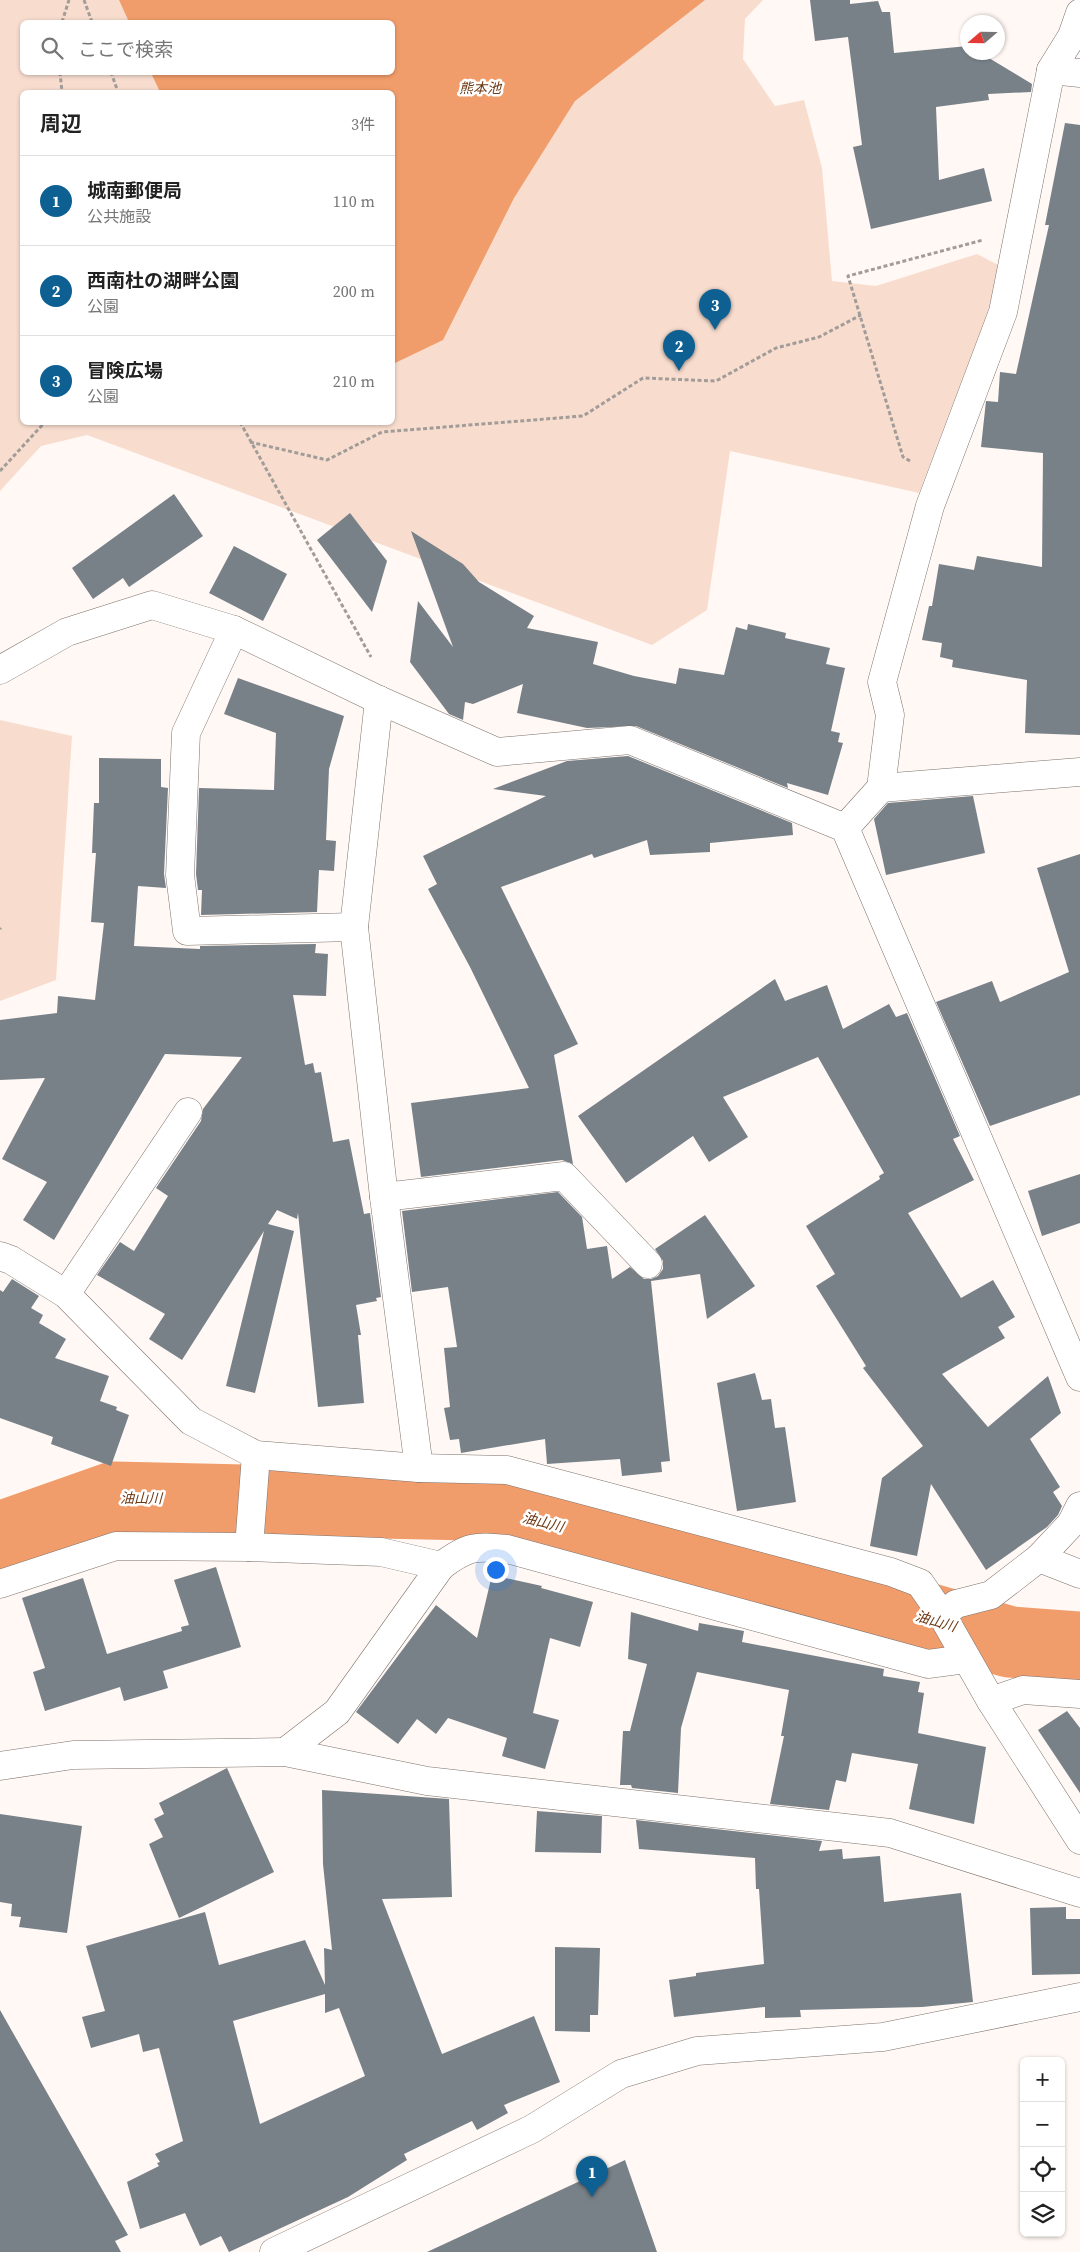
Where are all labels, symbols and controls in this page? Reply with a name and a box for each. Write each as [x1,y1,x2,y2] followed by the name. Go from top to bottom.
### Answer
[960,15,1005,60] north arrow
[20,20,395,75] search box
[38,34,66,62] icon: search
[78,36,173,62] text: ここで検索
[459,78,503,98] water label: 熊本池
[40,109,82,138] text: 周辺
[351,113,375,135] text: 3件
[87,177,182,203] text: 城南郵便局
[52,190,60,212] text: 1
[333,190,375,212] text: 110 m
[87,205,151,227] text: 公共施設
[87,267,239,293] text: 西南杜の湖畔公園
[52,280,60,302] text: 2
[333,280,375,302] text: 200 m
[699,289,731,330] pin: 3
[87,295,119,317] text: 公園
[663,330,695,371] pin: 2
[87,357,163,383] text: 冒険広場
[52,370,60,392] text: 3
[333,370,375,392] text: 210 m
[87,385,119,407] text: 公園
[120,1488,164,1508] water label: 油山川
[520,1507,568,1537] water label: 油山川
[483,1557,509,1583] your location
[913,1606,961,1637] water label: 油山川
[1020,2057,1065,2237] map controls
[1020,2057,1065,2102] button: +
[1020,2102,1065,2147] button: −
[1020,2147,1065,2192] button: locate
[576,2156,608,2197] pin: 1
[1020,2192,1065,2237] button: layers

